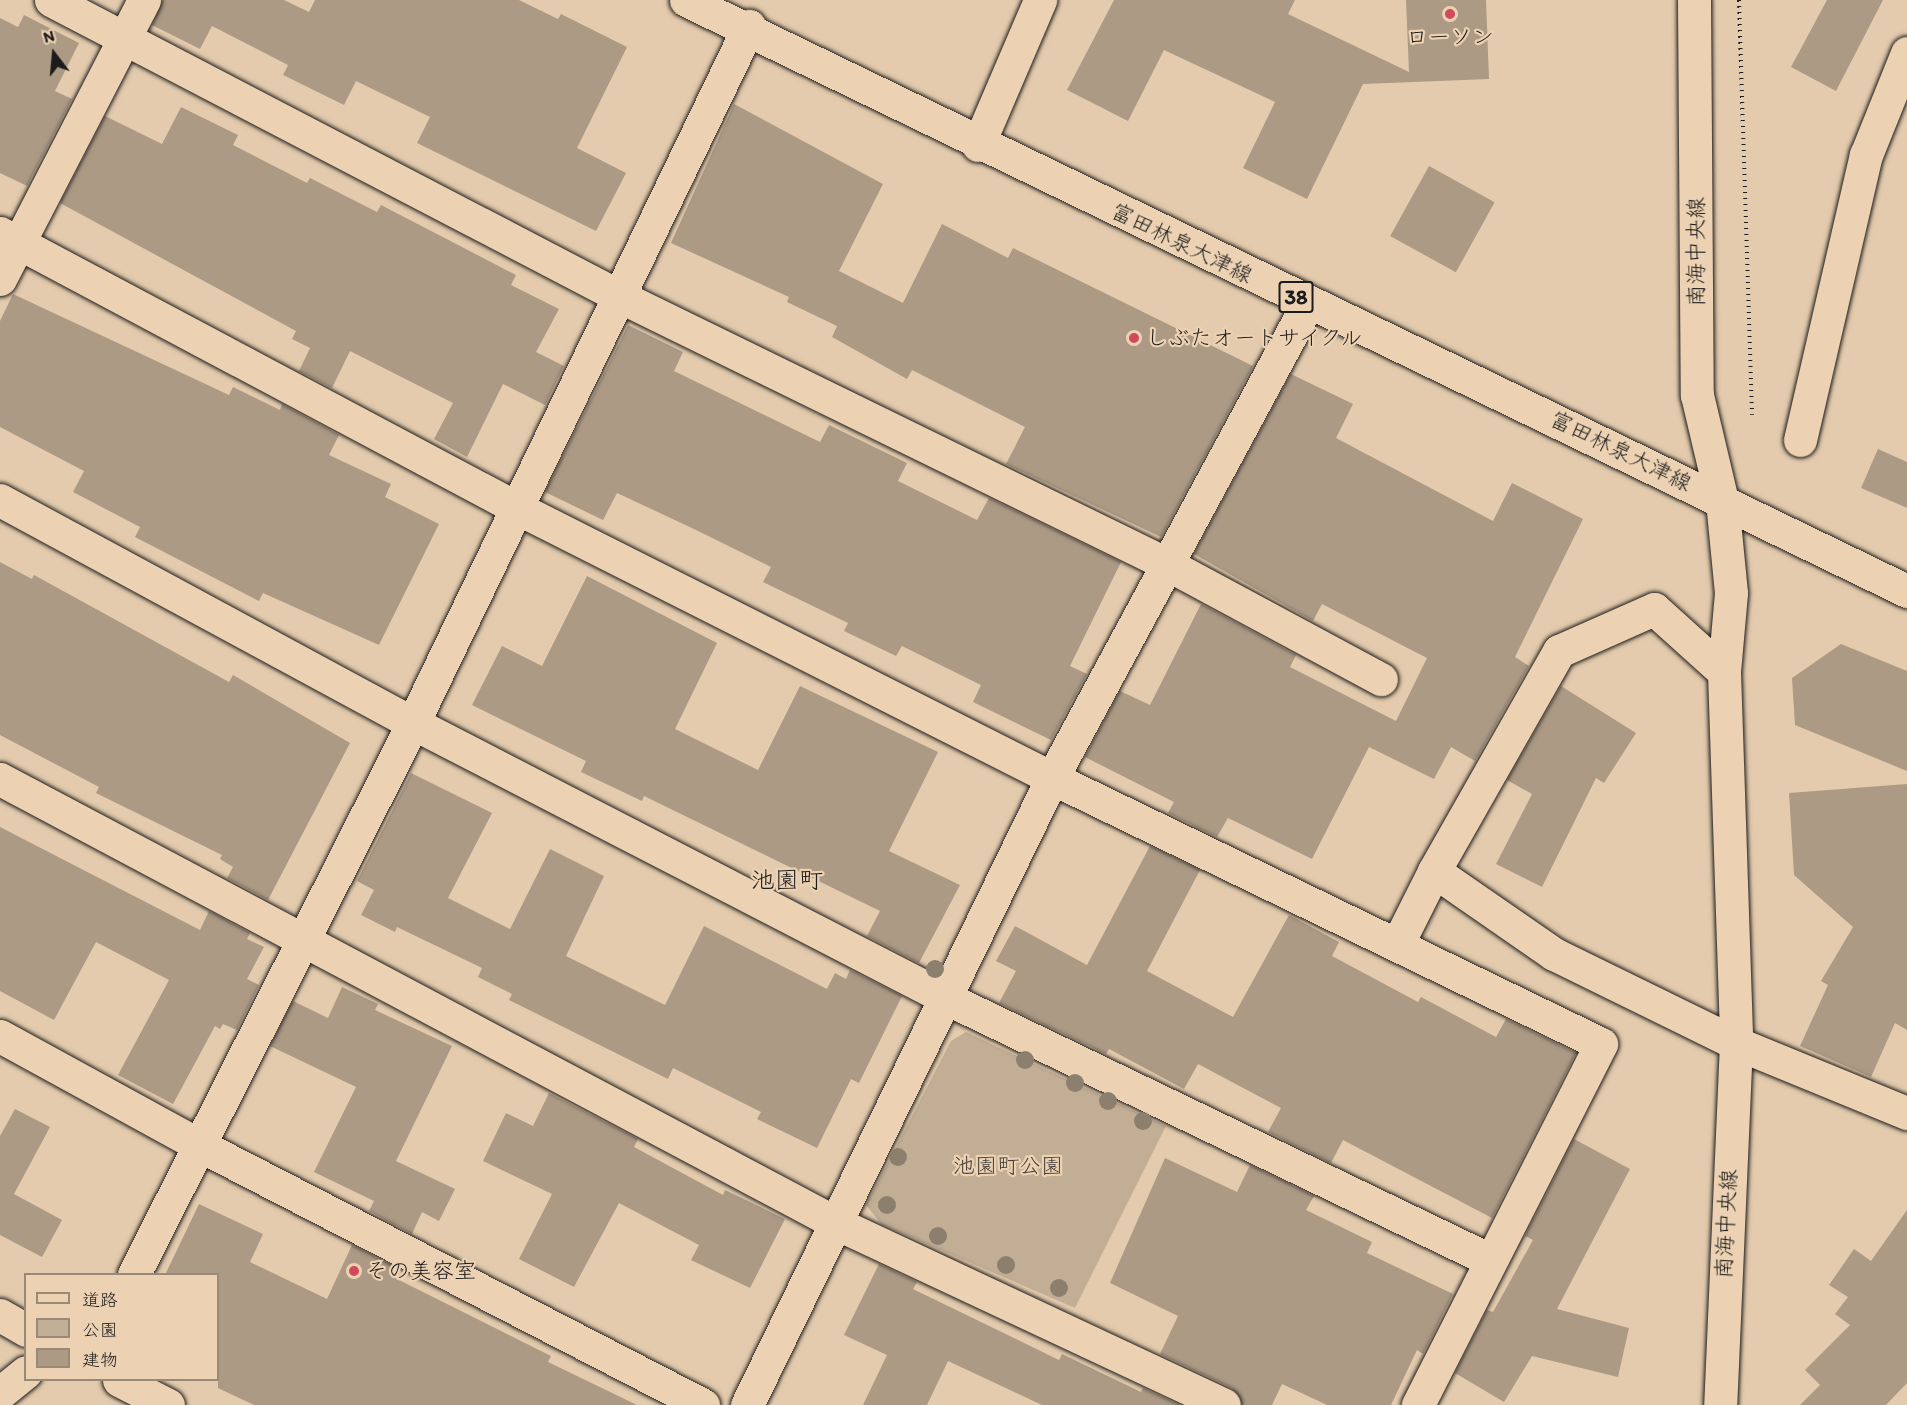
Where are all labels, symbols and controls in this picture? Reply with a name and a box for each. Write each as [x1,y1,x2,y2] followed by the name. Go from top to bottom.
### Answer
[1443,7,1457,21] marker: ローソン
[24,24,84,84] north arrow
[1406,24,1494,50] place label: ローソン
[41,26,57,47] text: N
[1107,197,1257,289] street label: 富田林泉大津線
[1683,197,1709,307] street label: 南海中央線
[1278,279,1314,315] road number: 38
[1146,325,1366,351] place label: しぶたオートサイクル
[1127,331,1141,345] marker: しぶたオートサイクル
[1546,405,1696,497] street label: 富田林泉大津線
[751,866,823,894] district label: 池園町
[953,1153,1063,1179] park label: 池園町公園
[1710,1168,1742,1280] street label: 南海中央線
[366,1258,476,1284] place label: その美容室
[347,1264,361,1278] marker: その美容室
[24,1273,219,1381] legend
[82,1289,118,1311] text: 道路
[82,1319,118,1341] text: 公園
[82,1349,118,1371] text: 建物

